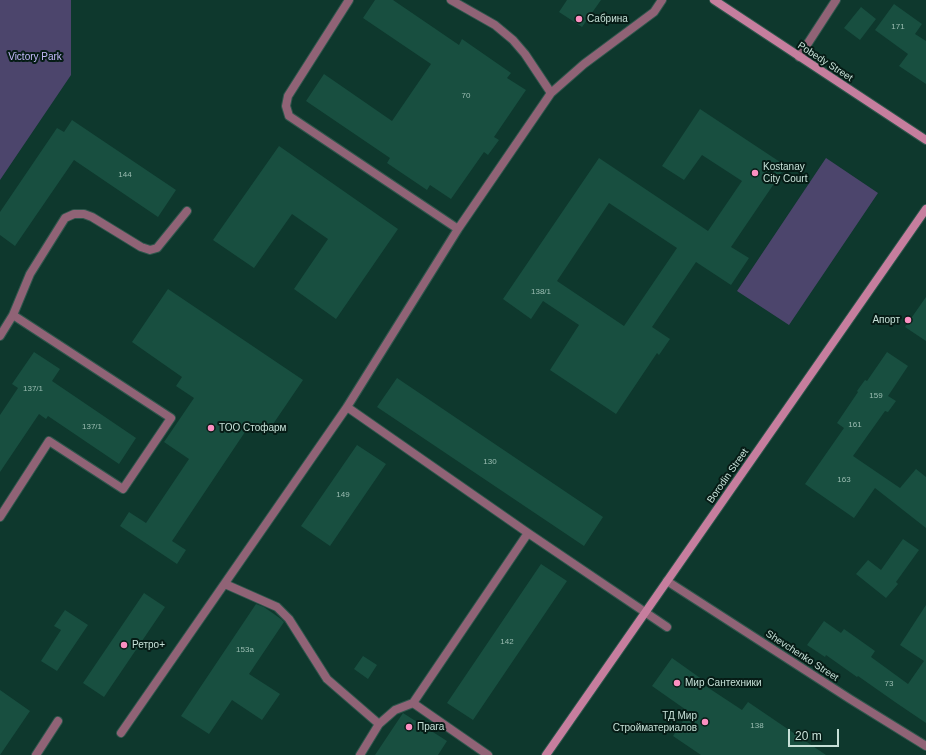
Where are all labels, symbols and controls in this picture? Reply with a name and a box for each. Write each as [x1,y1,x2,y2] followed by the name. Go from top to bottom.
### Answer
[587,13,628,25] place label: Сабрина
[574,14,584,24] marker: Сабрина
[891,22,905,32] house number: 171
[795,40,855,84] street label: Pobedy Street
[8,51,62,63] park label: Victory Park
[462,91,470,101] house number: 70
[763,161,807,184] place label: Kostanay City Court
[750,168,760,178] marker: Kostanay City Court
[118,170,132,180] house number: 144
[531,287,551,297] house number: 138/1
[872,314,900,326] place label: Апорт
[903,315,913,325] marker: Апорт
[23,384,43,394] house number: 137/1
[869,391,883,401] house number: 159
[848,420,862,430] house number: 161
[82,422,102,432] house number: 137/1
[219,422,286,434] place label: ТОО Стофарм
[206,423,216,433] marker: ТОО Стофарм
[705,446,751,506] street label: Borodin Street
[483,457,497,467] house number: 130
[837,475,851,485] house number: 163
[336,490,350,500] house number: 149
[763,628,841,684] street label: Shevchenko Street
[500,637,514,647] house number: 142
[132,639,165,651] place label: Ретро+
[119,640,129,650] marker: Ретро+
[236,645,254,655] house number: 153а
[685,677,762,689] place label: Мир Сантехники
[672,678,682,688] marker: Мир Сантехники
[885,679,893,689] house number: 73
[613,710,697,734] place label: ТД Мир Стройматериалов
[700,717,710,727] marker: ТД Мир Стройматериалов
[417,721,444,733] place label: Прага
[750,721,764,731] house number: 138
[790,721,841,747] scale bar
[404,722,414,732] marker: Прага
[795,729,822,743] text: 20 m

